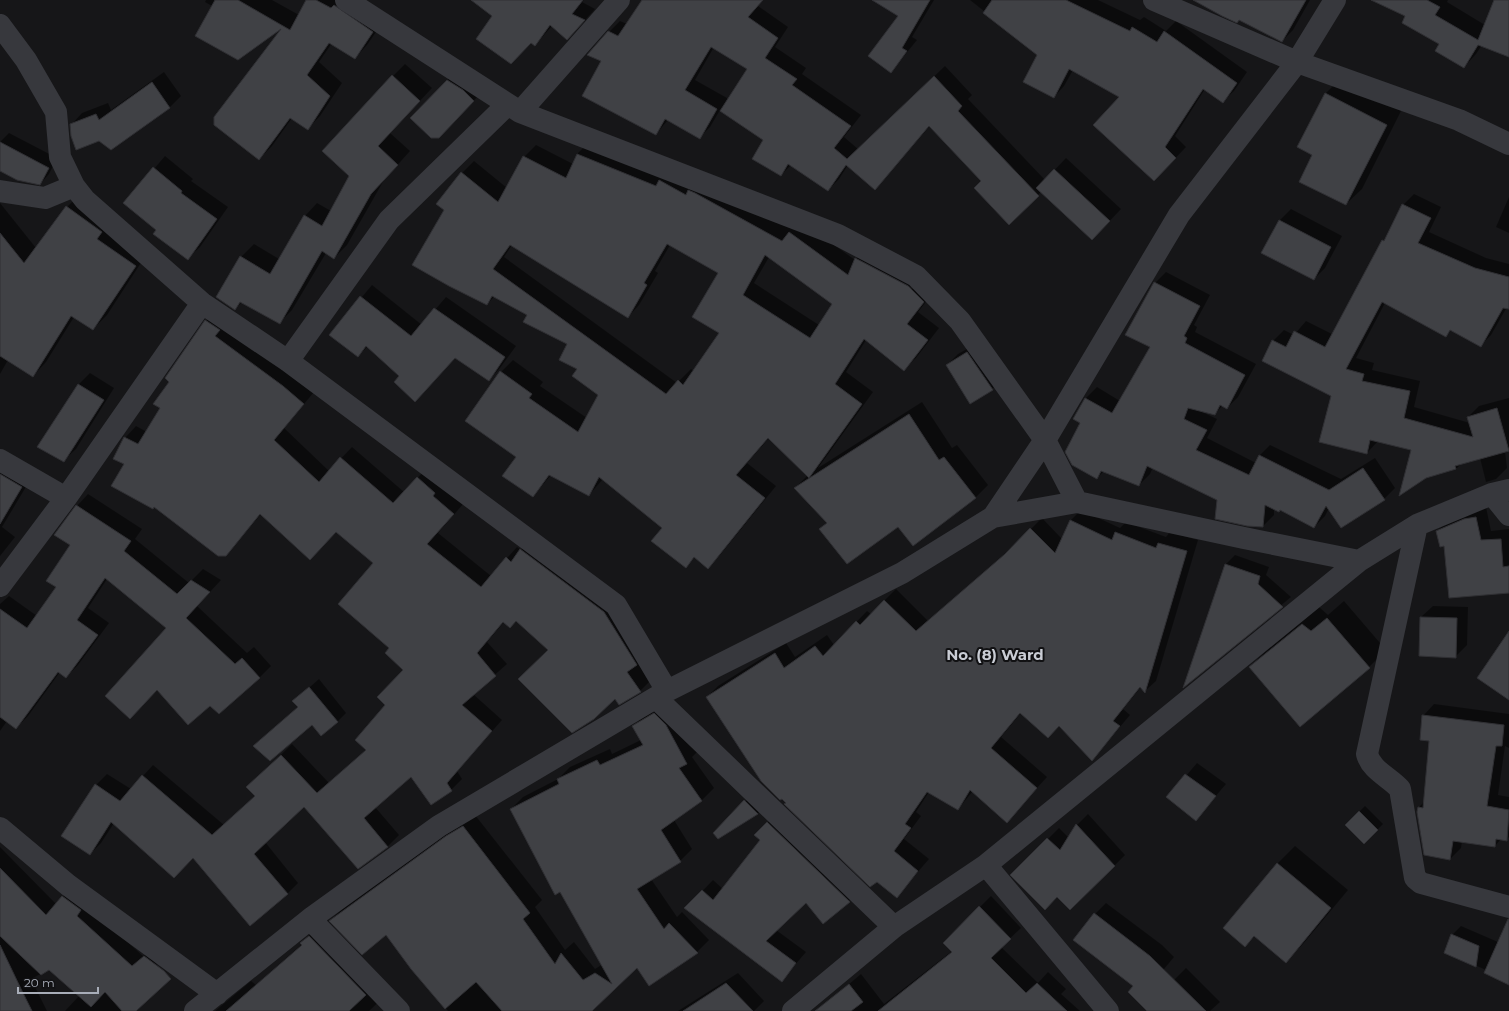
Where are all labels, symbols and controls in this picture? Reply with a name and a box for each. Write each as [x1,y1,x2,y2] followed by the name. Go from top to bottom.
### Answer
[946,645,1044,664] district label: No. (8) Ward
[18,969,98,995] scale bar
[24,975,55,990] text: 20 m

